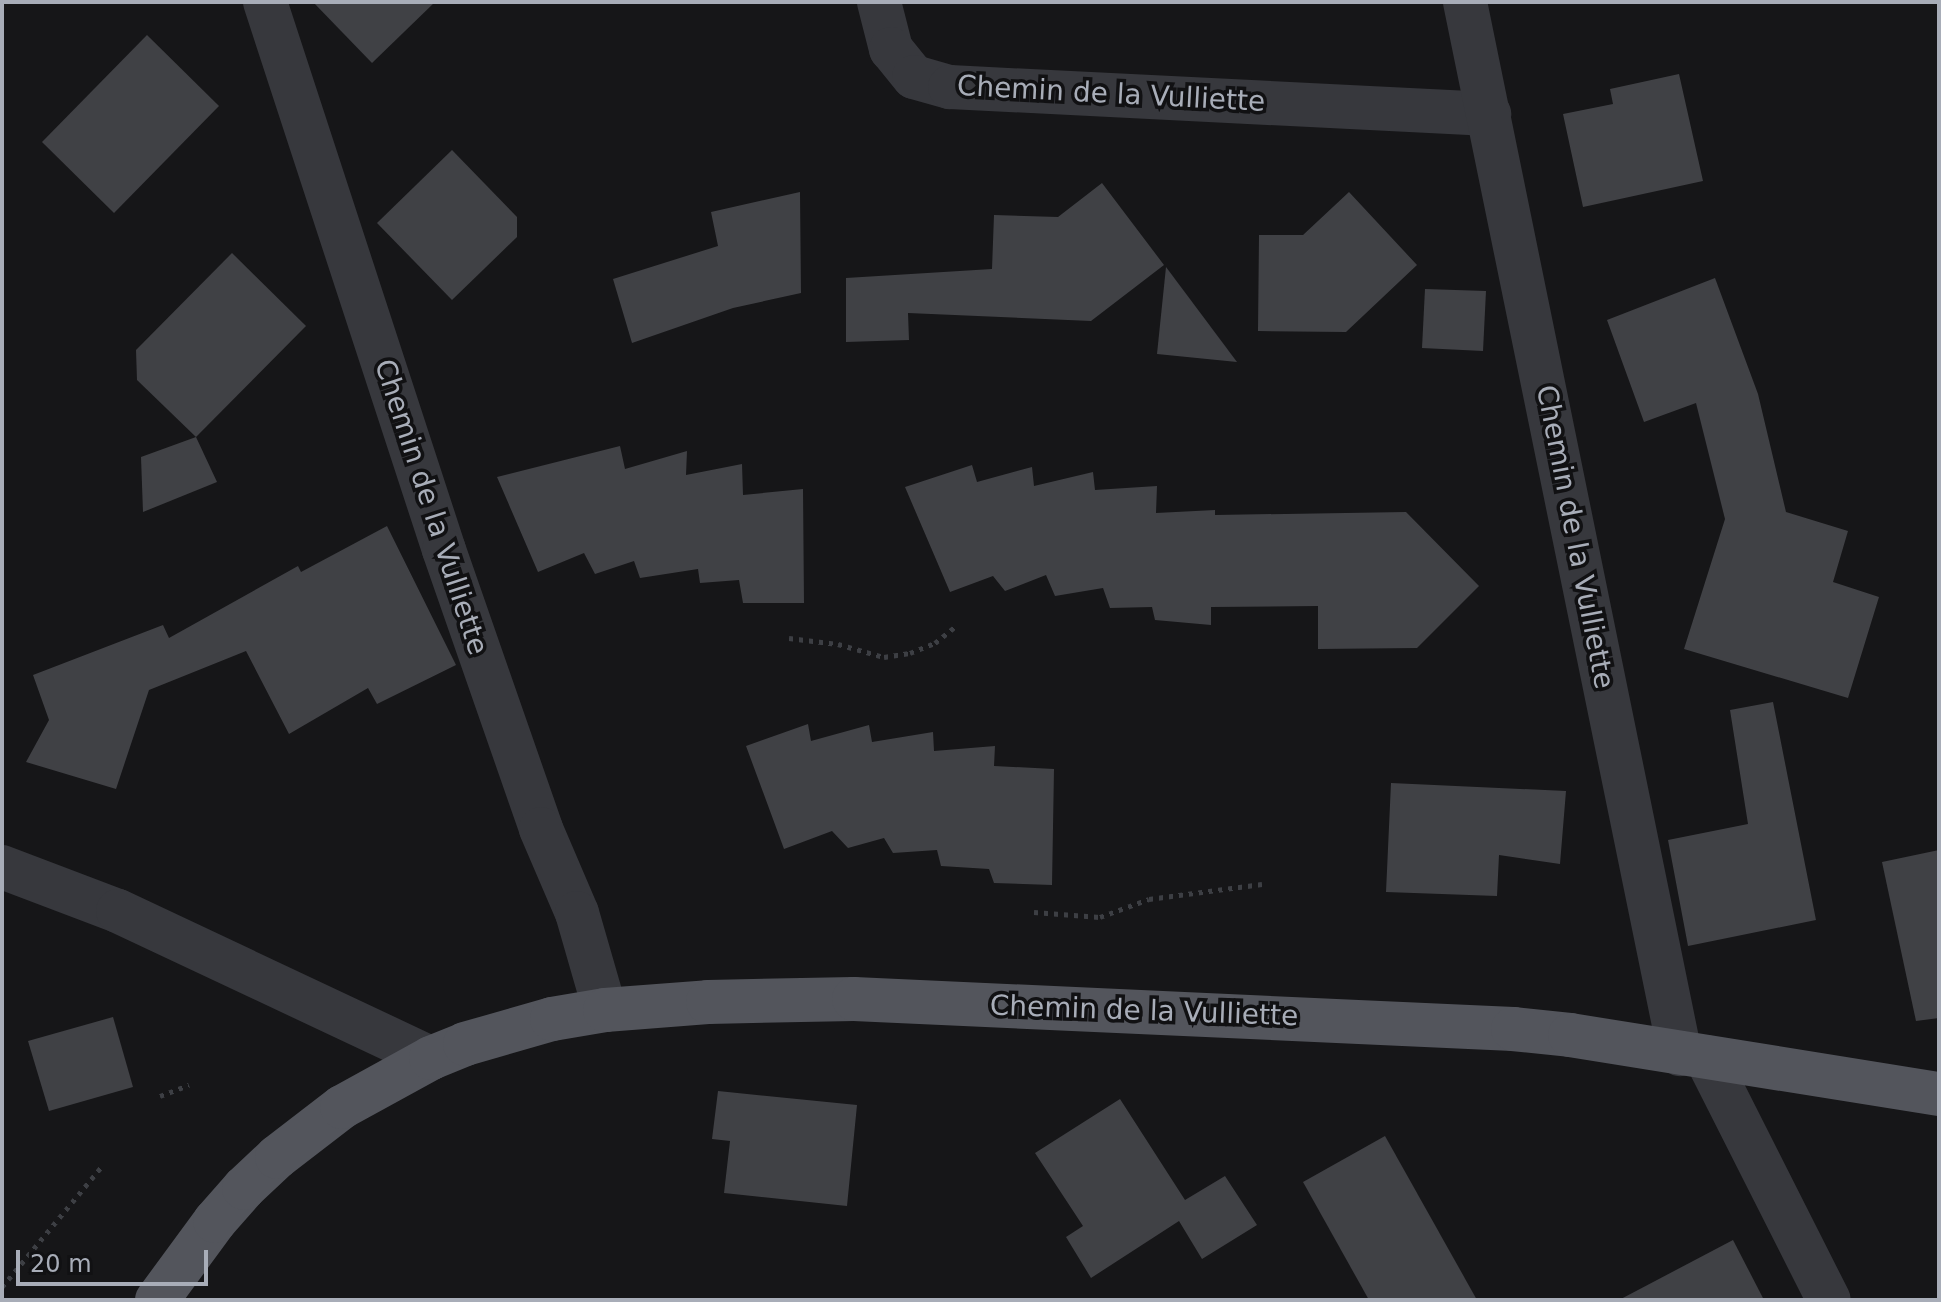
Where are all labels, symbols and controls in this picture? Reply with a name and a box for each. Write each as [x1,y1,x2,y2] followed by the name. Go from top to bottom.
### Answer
[956,69,1266,119] street label: Chemin de la Vulliette
[367,355,495,659] street label: Chemin de la Vulliette
[1529,382,1621,692] street label: Chemin de la Vulliette
[989,989,1299,1033] street label: Chemin de la Vulliette
[20,1234,212,1284] scale bar
[30,1250,92,1278] text: 20 m

